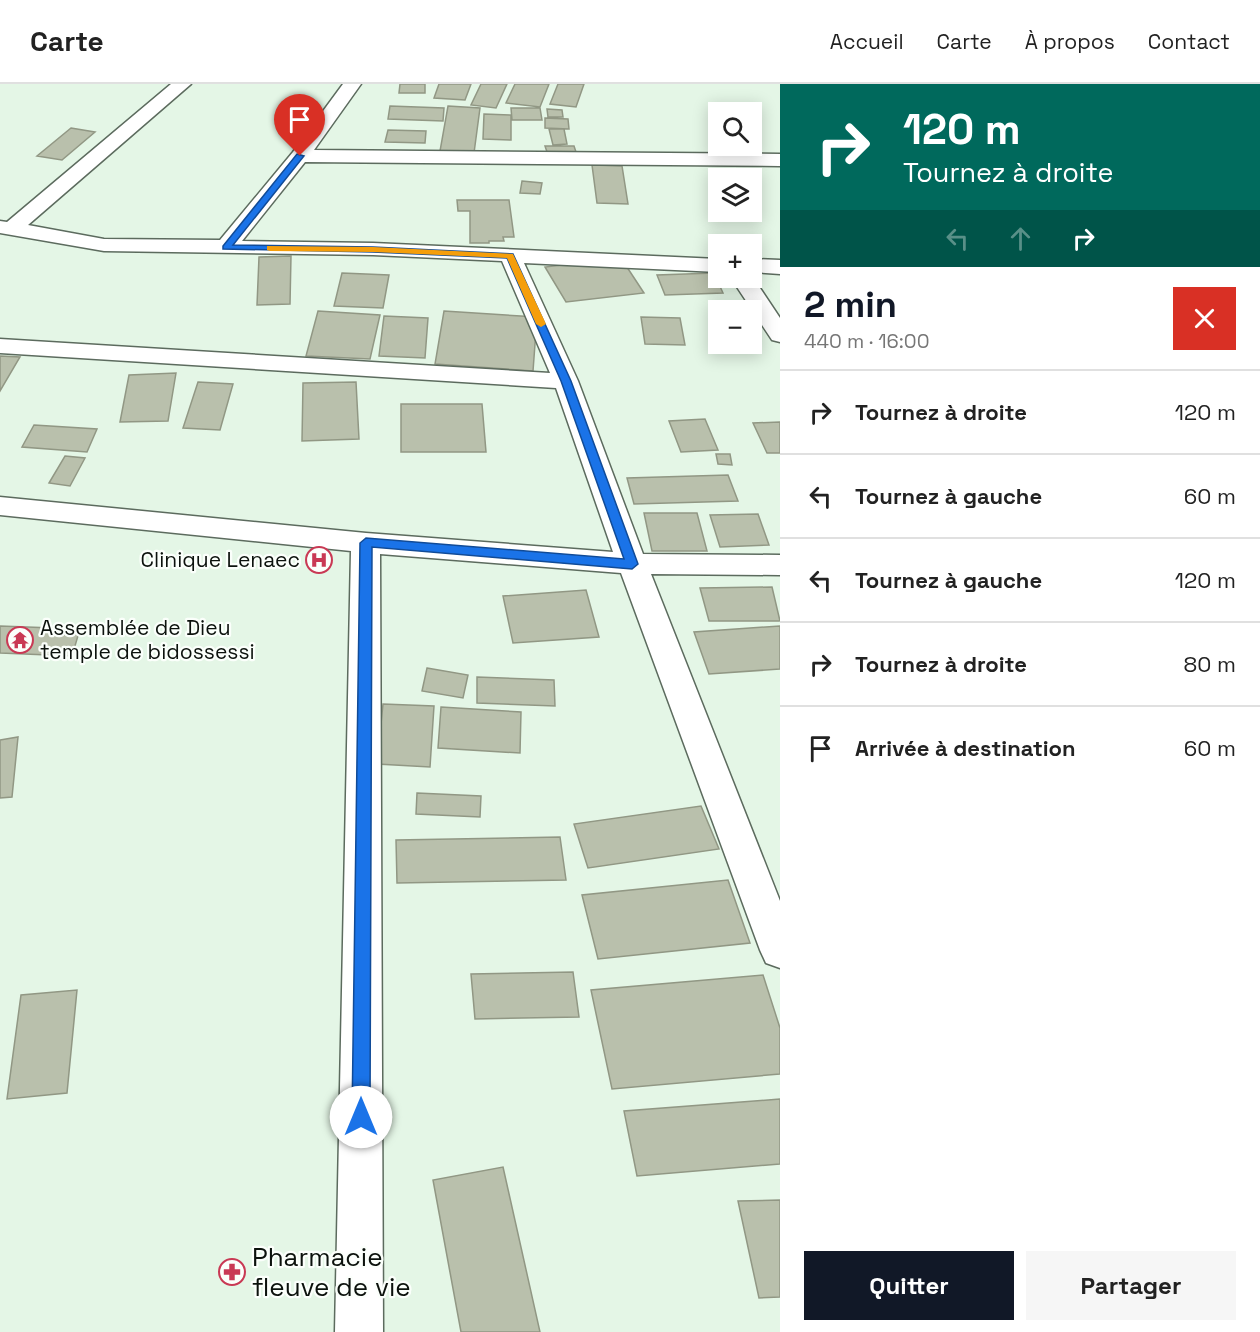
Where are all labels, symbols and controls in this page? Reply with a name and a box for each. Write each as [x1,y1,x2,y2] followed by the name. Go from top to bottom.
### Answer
[30,23,104,59] text: Carte
[830,28,904,55] text: Accueil
[937,28,992,55] text: Carte
[1025,28,1115,55] text: À propos
[1148,28,1230,55] text: Contact
[274,94,325,156] pin
[708,102,762,354] map controls
[708,102,762,156] button: search
[283,103,316,136] icon: arrive
[903,103,1021,156] text: 120 m
[804,108,882,186] icon: right
[903,155,1113,190] text: Tournez à droite
[708,168,762,222] button: layers
[941,222,974,255] icon: left
[1004,222,1037,255] icon: ahead
[1067,222,1100,255] icon: right
[708,234,762,288] button: +
[804,282,897,328] text: 2 min
[1173,287,1236,350] button: close
[708,300,762,354] button: −
[804,328,929,354] text: 440 m · 16:00
[804,396,837,429] icon: right
[855,398,1027,426] text: Tournez à droite
[1175,398,1236,426] text: 120 m
[804,480,837,513] icon: left
[855,482,1042,510] text: Tournez à gauche
[1184,482,1236,510] text: 60 m
[304,545,334,575] hospital icon: Clinique Lenaec
[141,546,300,573] place label: Clinique Lenaec
[804,564,837,597] icon: left
[855,566,1042,594] text: Tournez à gauche
[1175,566,1236,594] text: 120 m
[40,614,255,665] place label: Assemblée de Dieu temple de bidossessi
[5,625,35,655] temple icon: Assemblée de Dieu temple de bidossessi
[804,648,837,681] icon: right
[855,650,1027,678] text: Tournez à droite
[1184,650,1236,678] text: 80 m
[804,732,837,765] icon: arrive
[855,734,1076,762] text: Arrivée à destination
[1184,734,1236,762] text: 60 m
[329,1085,393,1149] position arrow
[252,1240,411,1304] place label: Pharmacie fleuve de vie
[804,1251,1014,1320] button: Quitter
[1026,1251,1236,1320] button: Partager
[217,1257,247,1287] pharmacy icon: Pharmacie fleuve de vie

